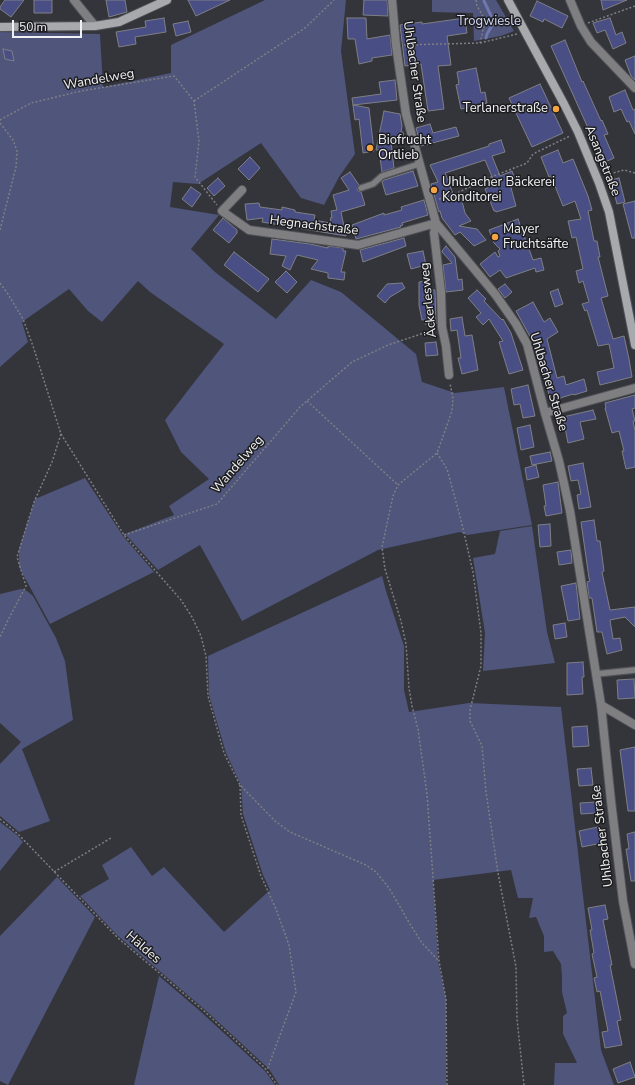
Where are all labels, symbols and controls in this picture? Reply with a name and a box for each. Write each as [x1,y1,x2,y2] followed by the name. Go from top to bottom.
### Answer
[14,12,84,38] scale bar
[457,14,521,30] park label: Trogwiesle
[19,19,47,35] text: 50 m
[399,20,429,124] street label: Uhlbacher Straße
[62,66,136,94] street label: Wandelweg
[463,101,548,117] place label: Terlanerstraße
[551,104,561,114] marker: Terlanerstraße
[581,123,623,199] street label: Asangstraße
[378,133,431,164] place label: Biofrucht Ortlieb
[365,143,375,153] marker: Biofrucht Ortlieb
[442,175,555,206] place label: Uhlbacher Bäckerei Konditorei
[429,185,439,195] marker: Uhlbacher Bäckerei Konditorei
[269,213,359,239] street label: Hegnachstraße
[503,222,568,253] place label: Mayer Fruchtsäfte
[490,232,500,242] marker: Mayer Fruchtsäfte
[417,262,441,338] street label: Äckerlesweg
[526,331,570,433] street label: Uhlbacher Straße
[209,433,267,497] street label: Wandelweg
[589,784,617,888] street label: Uhlbacher Straße
[122,929,164,967] street label: Häldes

